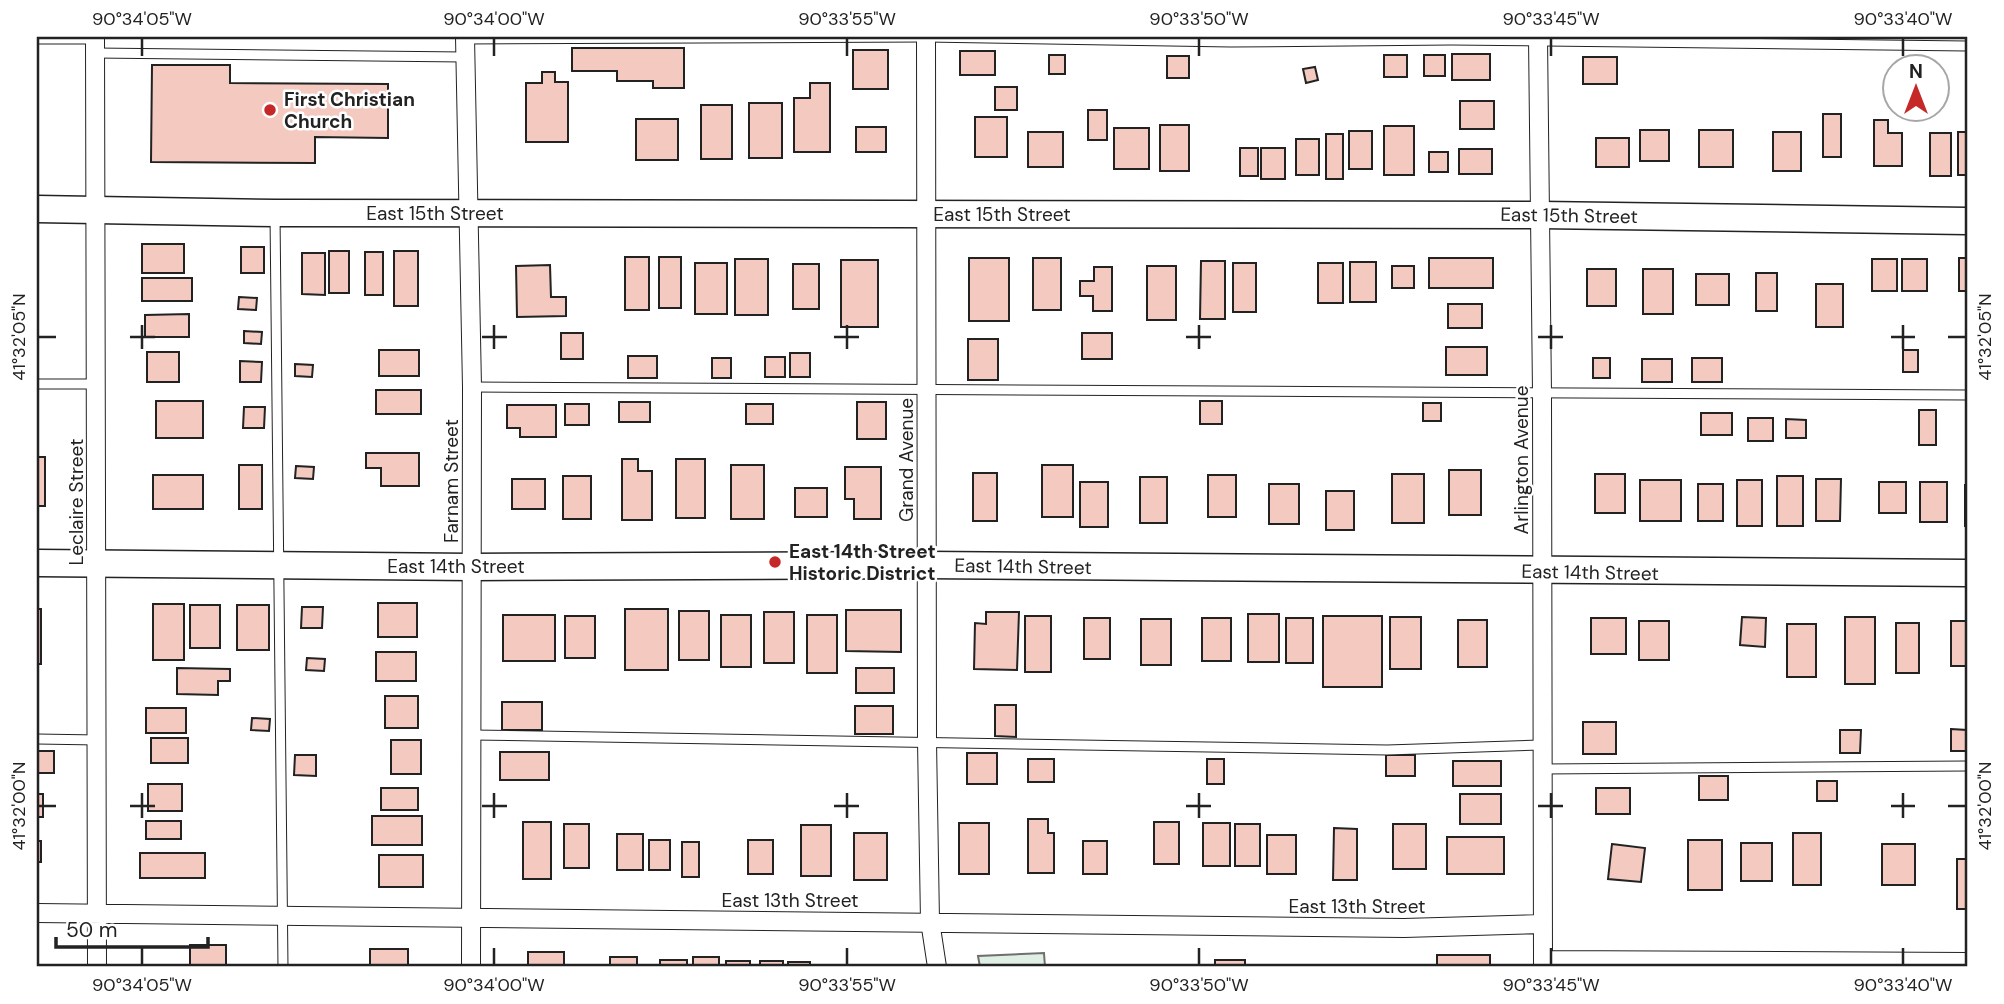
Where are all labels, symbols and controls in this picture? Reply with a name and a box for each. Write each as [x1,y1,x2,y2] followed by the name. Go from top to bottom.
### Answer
[92,7,192,31] text: 90°34'05"W
[443,7,545,31] text: 90°34'00"W
[798,7,896,31] text: 90°33'55"W
[1149,7,1249,31] text: 90°33'50"W
[1502,7,1600,31] text: 90°33'45"W
[1854,7,1952,31] text: 90°33'40"W
[1882,52,1952,122] north arrow
[1909,59,1923,84] text: N
[284,87,415,134] place label: First Christian Church
[262,102,278,118] marker: First Christian Church
[366,201,504,226] street label: East 15th Street
[933,202,1071,227] street label: East 15th Street
[1500,202,1638,229] street label: East 15th Street
[7,293,31,381] text: 41°32'05"N
[1973,293,1997,381] text: 41°32'05"N
[1509,386,1534,534] street label: Arlington Avenue
[894,398,919,522] street label: Grand Avenue
[439,419,464,543] street label: Farnam Street
[64,439,89,565] street label: Leclaire Street
[789,539,936,586] place label: East 14th Street Historic District
[954,553,1092,580] street label: East 14th Street
[387,554,525,579] street label: East 14th Street
[767,554,783,570] marker: East 14th Street Historic District
[1521,559,1659,586] street label: East 14th Street
[7,762,31,850] text: 41°32'00"N
[1973,762,1997,850] text: 41°32'00"N
[721,888,859,913] street label: East 13th Street
[1288,894,1426,919] street label: East 13th Street
[56,906,208,950] scale bar
[66,916,117,944] text: 50 m
[92,973,192,997] text: 90°34'05"W
[443,973,545,997] text: 90°34'00"W
[798,973,896,997] text: 90°33'55"W
[1149,973,1249,997] text: 90°33'50"W
[1502,973,1600,997] text: 90°33'45"W
[1854,973,1952,997] text: 90°33'40"W

